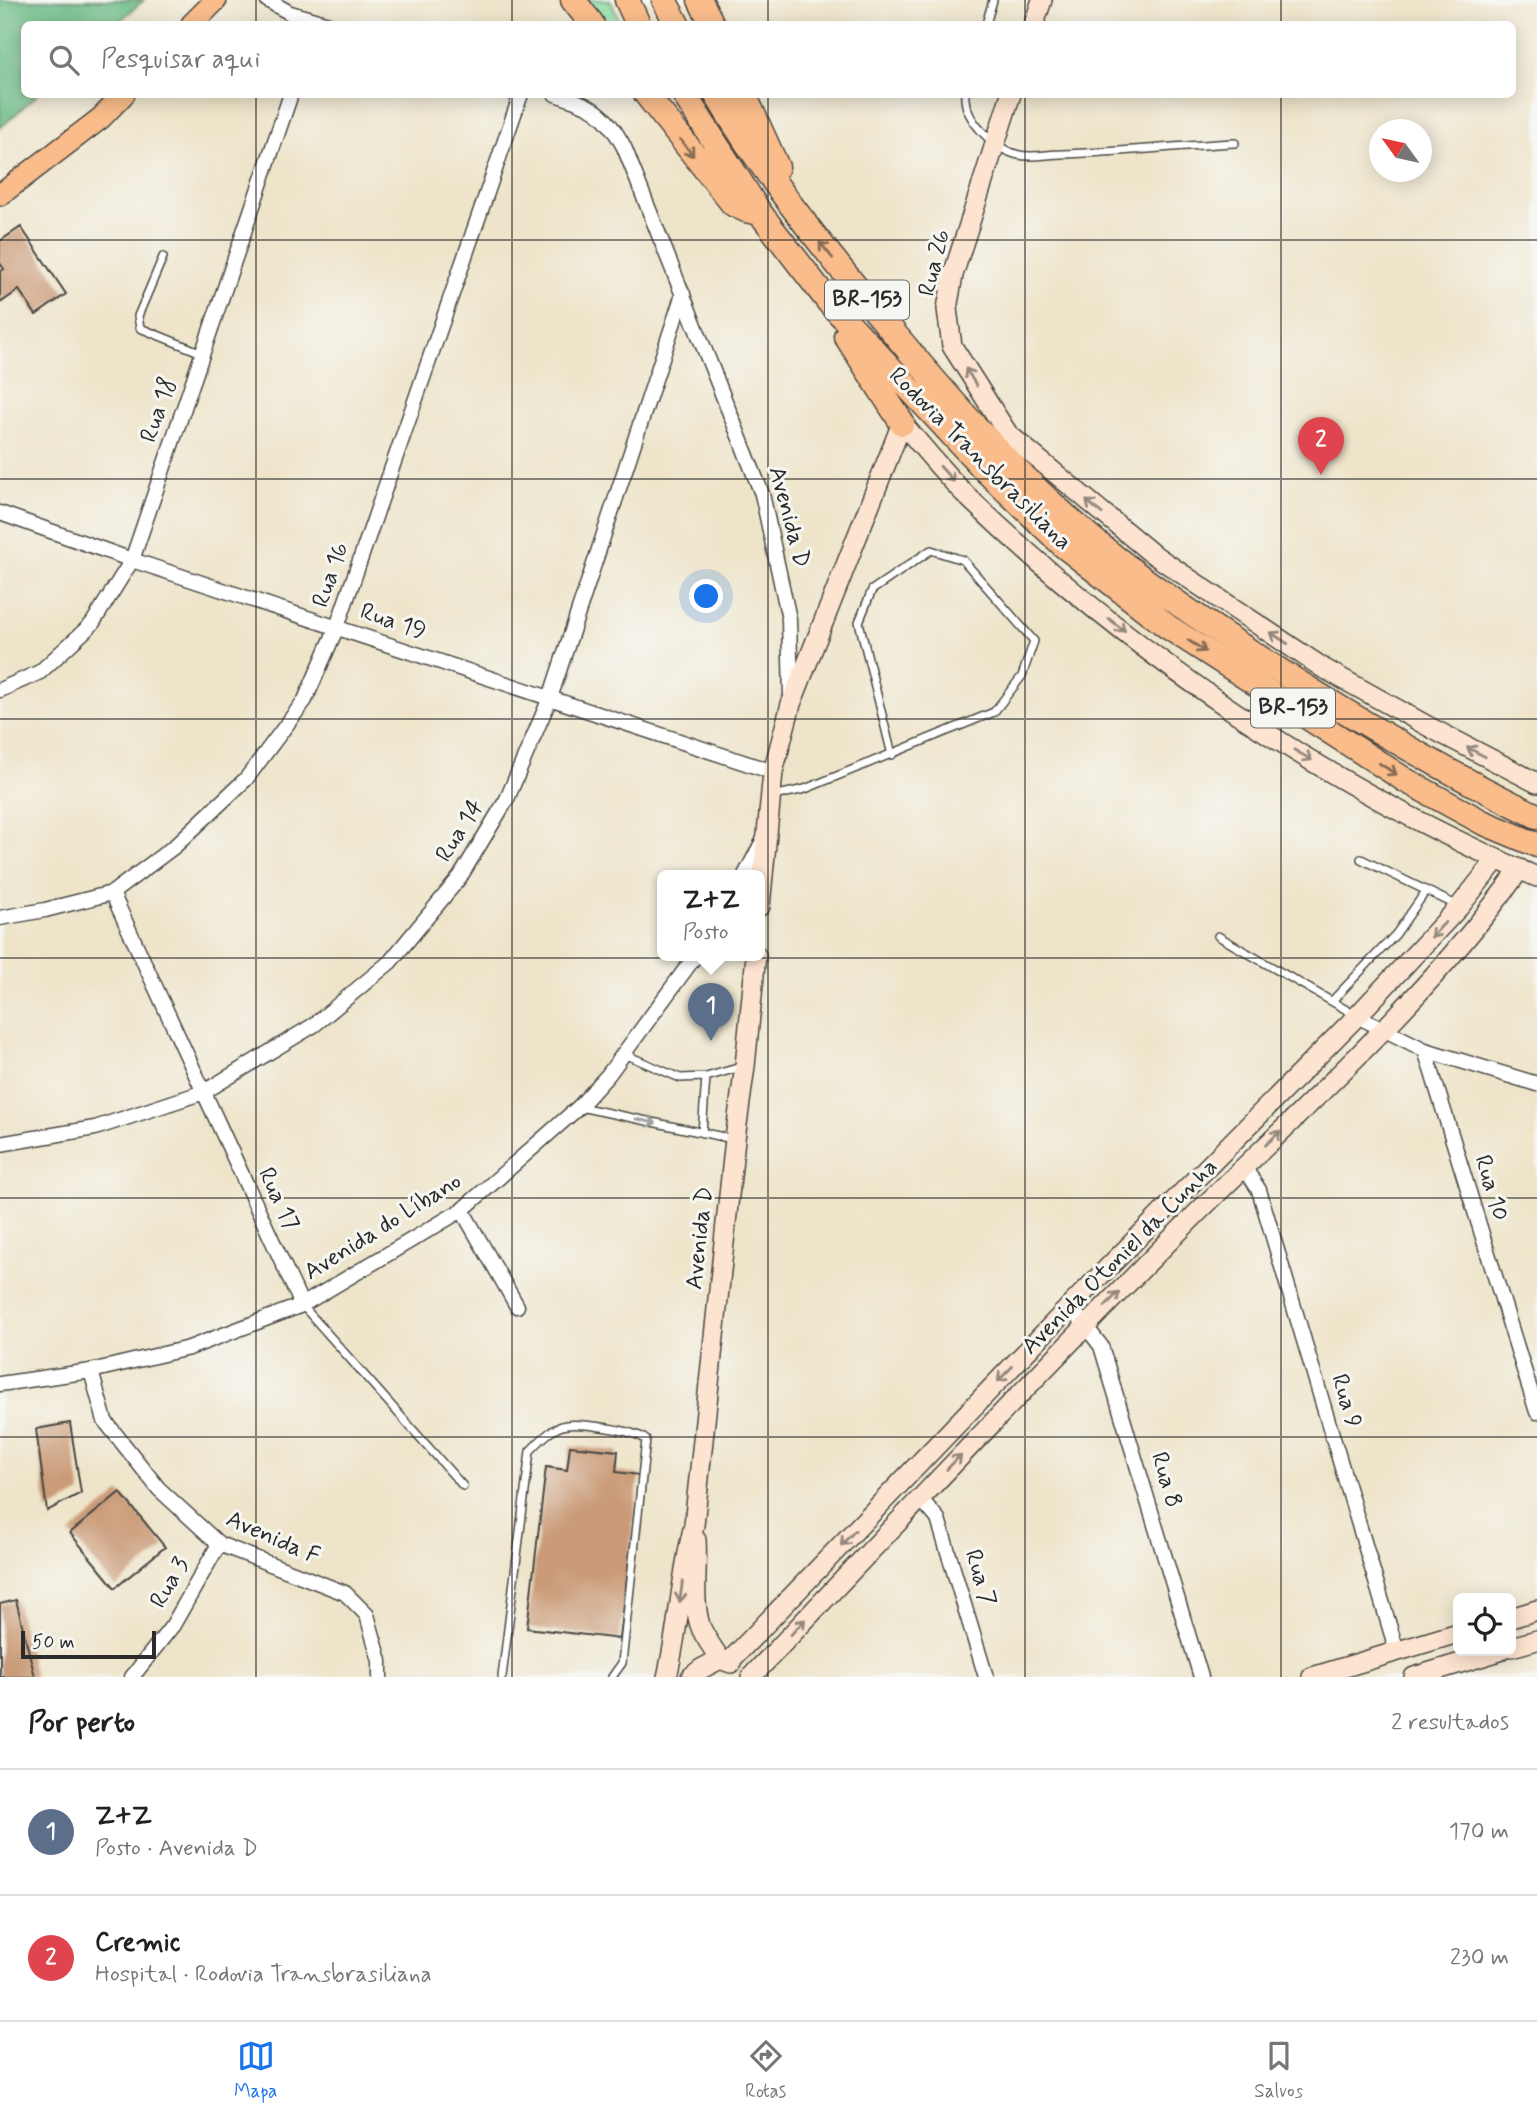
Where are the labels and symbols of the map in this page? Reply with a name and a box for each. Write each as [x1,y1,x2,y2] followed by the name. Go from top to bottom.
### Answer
[1369,119,1432,182] north arrow
[680,139,695,157] one-way arrow
[912,226,958,300] street label: Rua 26
[818,242,833,260] one-way arrow
[825,280,909,320] road number: BR-153
[882,361,1078,557] street label: Rodovia Transbrasiliana
[964,367,978,387] one-way arrow
[133,373,185,447] street label: Rua 18
[1298,417,1344,475] pin: 2
[761,463,817,571] street label: Avenida D
[939,465,955,483] one-way arrow
[1085,499,1103,514] one-way arrow
[305,538,357,612] street label: Rua 16
[689,579,723,613] your location
[356,596,430,648] street label: Rua 19
[1107,617,1126,632] one-way arrow
[1270,631,1289,646] one-way arrow
[1187,638,1206,653] one-way arrow
[1251,688,1335,728] road number: BR-153
[1466,744,1487,758] one-way arrow
[1293,748,1313,762] one-way arrow
[1378,762,1397,776] one-way arrow
[429,794,491,868] street label: Rua 14
[1429,921,1446,938] one-way arrow
[688,983,734,1041] pin: 1
[634,1114,657,1128] one-way arrow
[1265,1130,1282,1147] one-way arrow
[1466,1151,1516,1225] street label: Rua 10
[1015,1152,1225,1362] street label: Avenida Otoniel da Cunha
[250,1163,306,1235] street label: Rua 17
[298,1166,468,1288] street label: Avenida do Líbano
[679,1185,721,1291] street label: Avenida D
[1104,1290,1121,1307] one-way arrow
[996,1365,1013,1382] one-way arrow
[1323,1370,1369,1432] street label: Rua 9
[1143,1448,1189,1512] street label: Rua 8
[946,1454,963,1471] one-way arrow
[221,1504,325,1572] street label: Avenida F
[839,1529,856,1546] one-way arrow
[957,1546,1003,1610] street label: Rua 7
[143,1552,197,1614] street label: Rua 3
[674,1580,687,1603] one-way arrow
[789,1619,806,1636] one-way arrow
[21,1628,156,1660] scale bar

